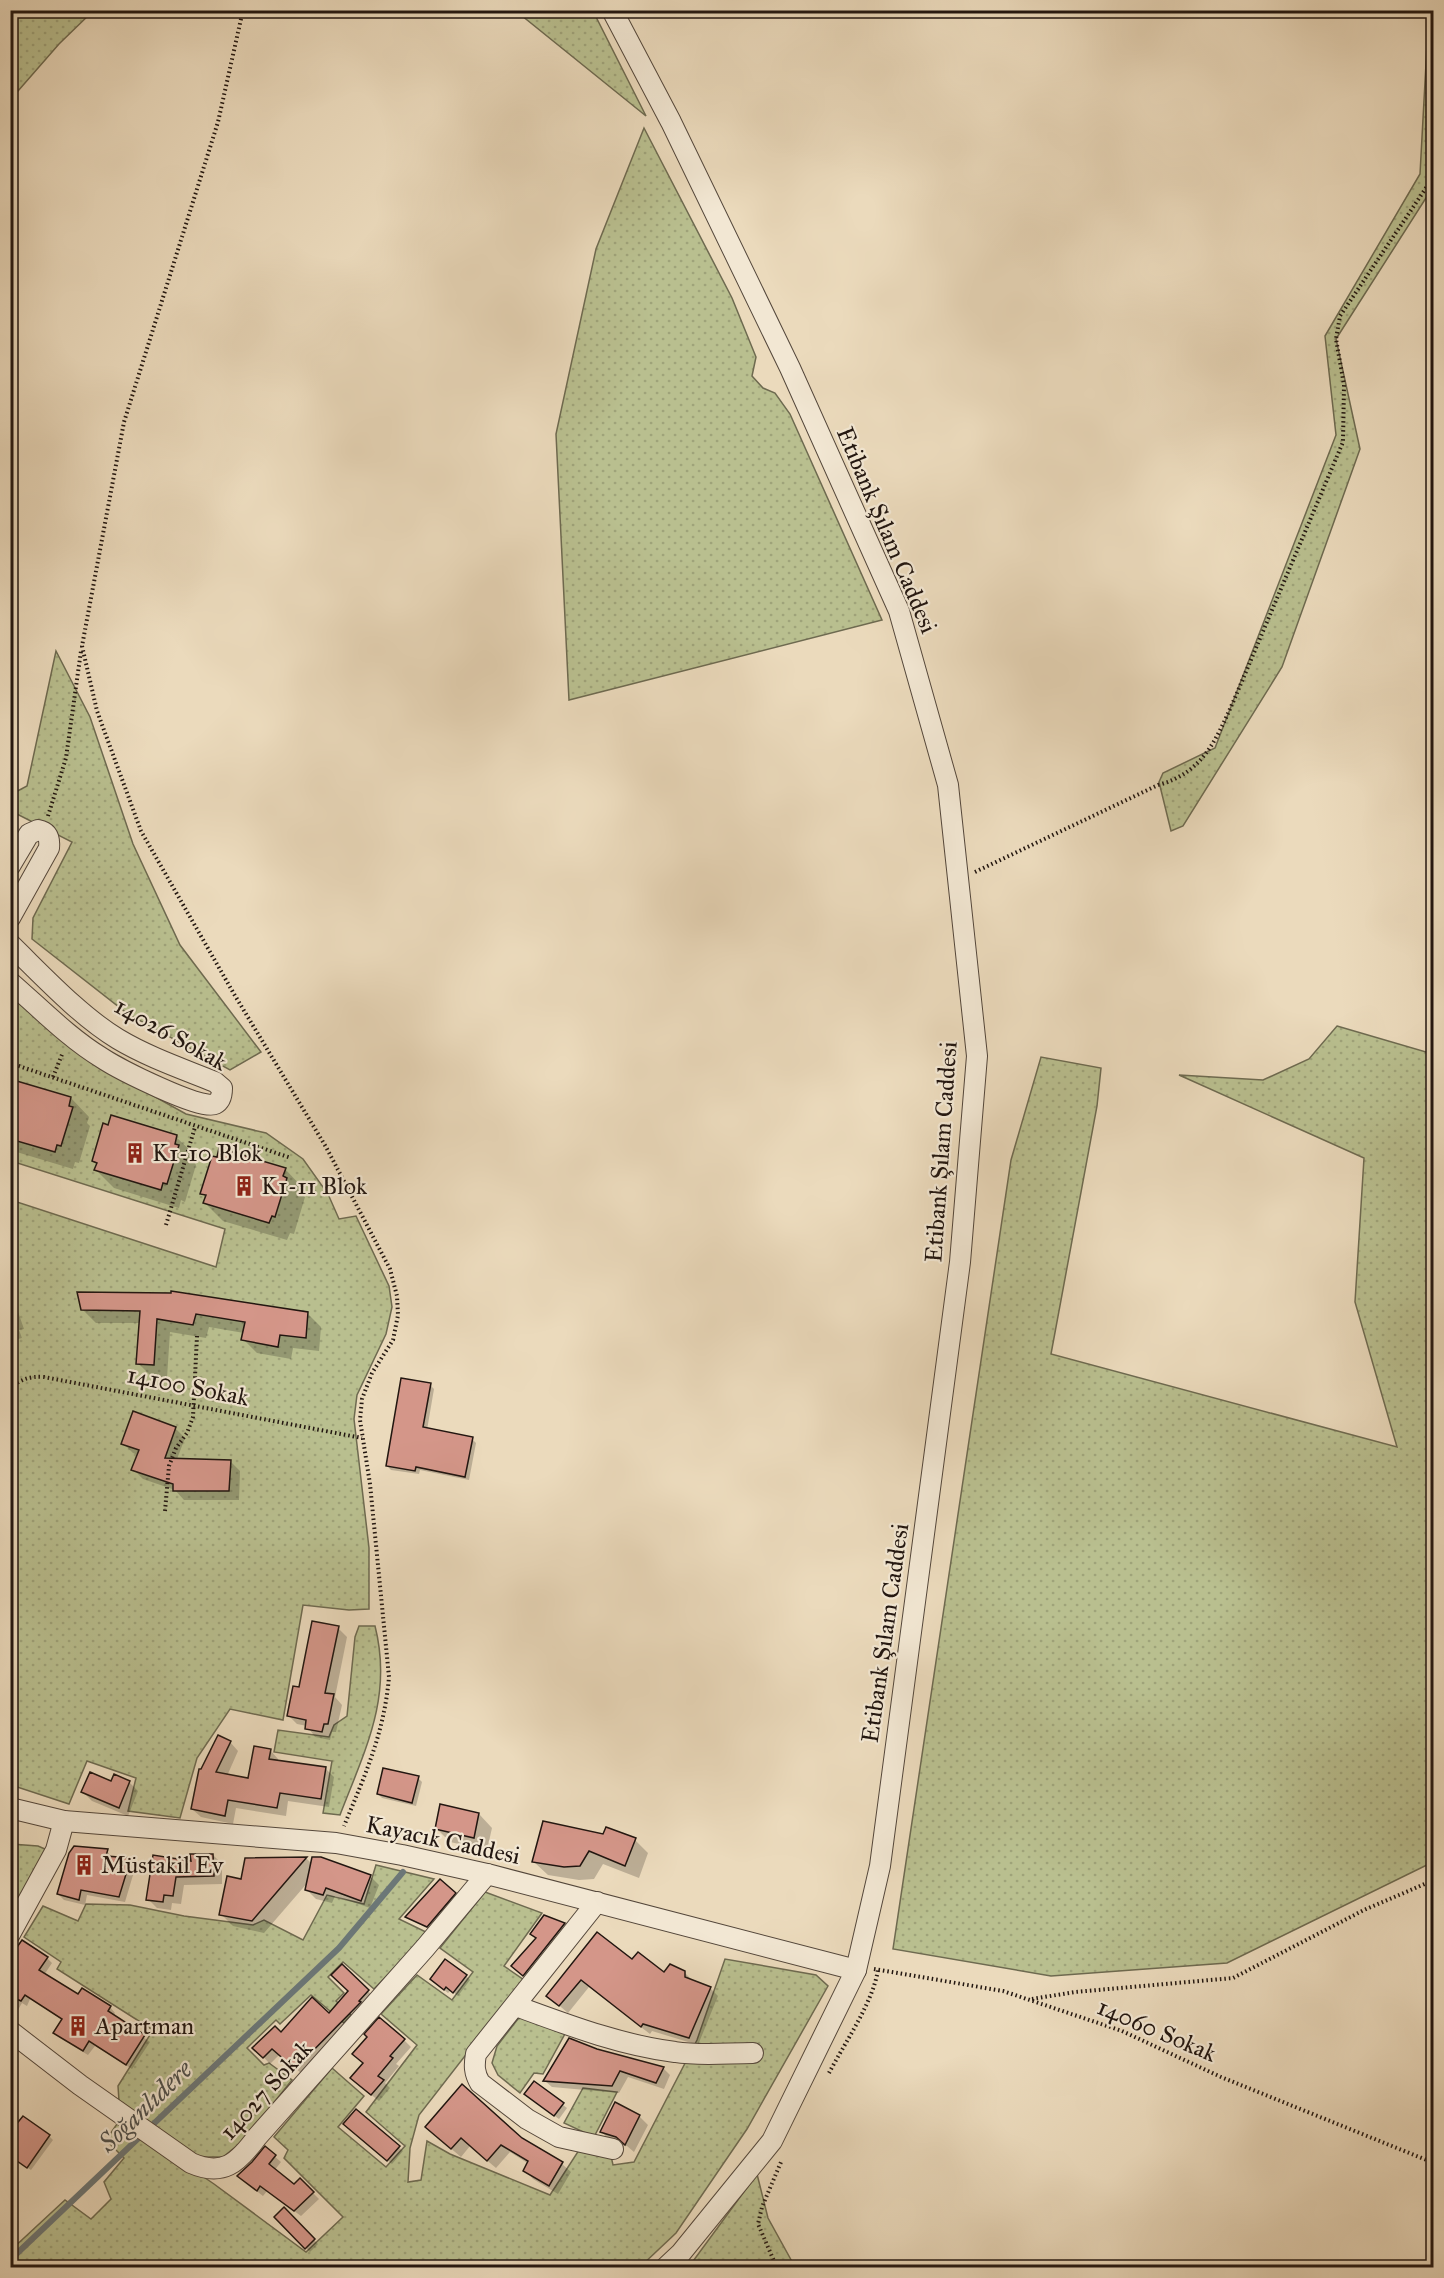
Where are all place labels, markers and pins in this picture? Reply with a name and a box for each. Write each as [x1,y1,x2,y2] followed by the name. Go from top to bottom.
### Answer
[152,1138,263,1168] place label: K1-10 Blok
[123,1141,147,1165] building icon: K1-10 Blok
[261,1171,368,1201] place label: K1-11 Blok
[232,1174,256,1198] building icon: K1-11 Blok
[101,1850,225,1880] place label: Müstakil Ev
[72,1853,96,1877] building icon: Müstakil Ev
[94,2011,194,2041] place label: Apartman
[66,2014,90,2038] building icon: Apartman

